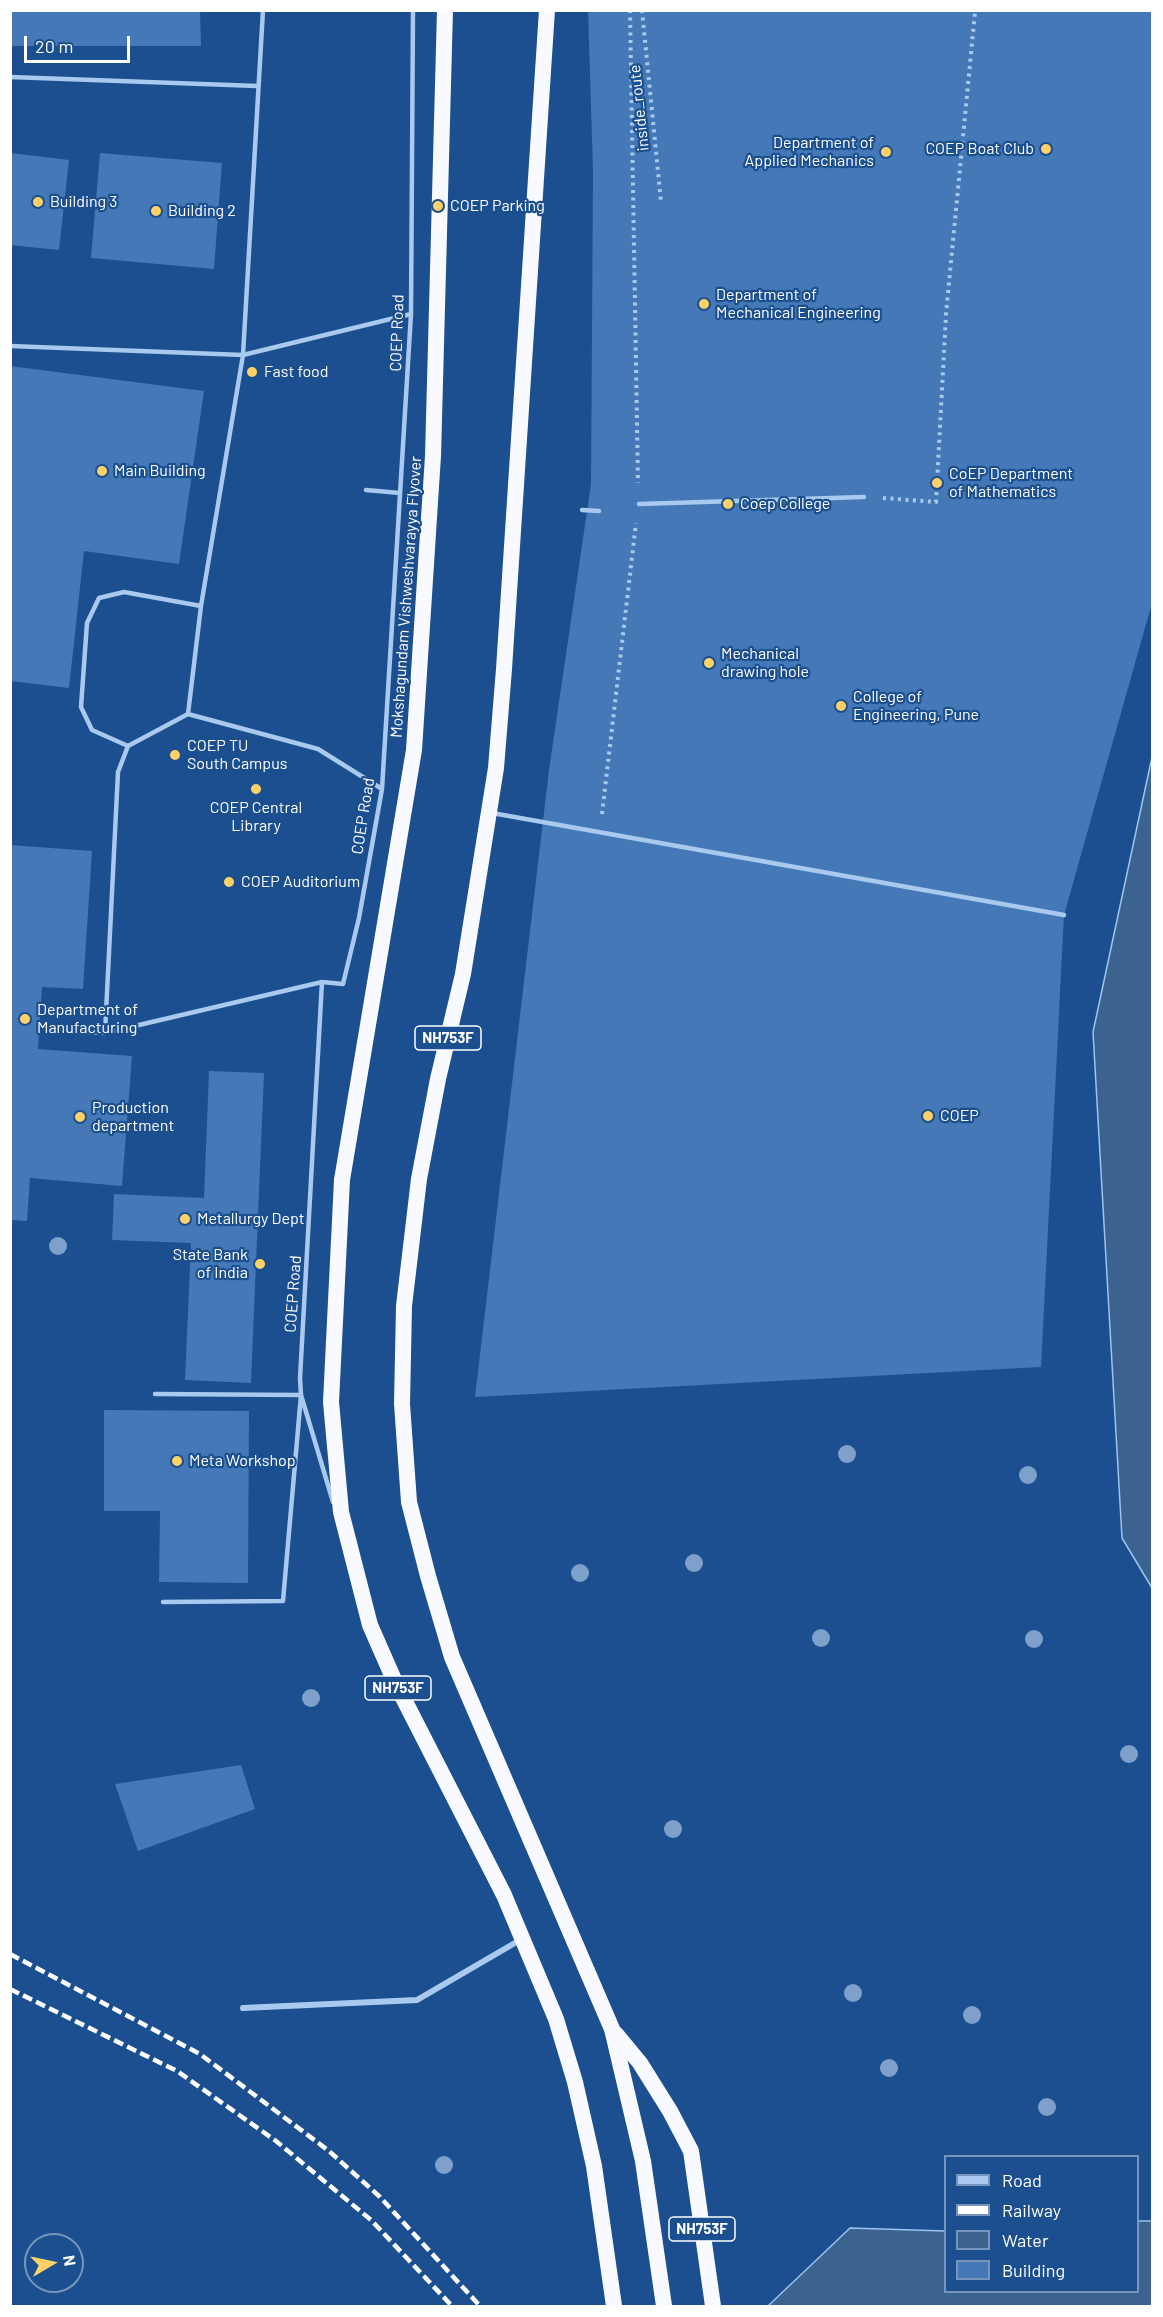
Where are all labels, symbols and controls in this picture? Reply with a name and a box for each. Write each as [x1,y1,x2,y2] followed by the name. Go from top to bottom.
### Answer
[27,24,134,62] scale bar
[35,35,73,57] text: 20 m
[625,64,653,152] street label: inside_route
[745,133,874,171] place label: Department of Applied Mechanics
[925,139,1034,159] place label: COEP Boat Club
[1039,142,1053,156] marker: COEP Boat Club
[879,145,893,159] marker: Department of Applied Mechanics
[50,192,118,212] place label: Building 3
[31,195,45,209] marker: Building 3
[450,196,545,216] place label: COEP Parking
[431,199,445,213] marker: COEP Parking
[168,201,236,221] place label: Building 2
[149,204,163,218] marker: Building 2
[716,285,881,323] place label: Department of Mechanical Engineering
[386,294,408,372] street label: COEP Road
[697,297,711,311] marker: Department of Mechanical Engineering
[264,362,329,382] place label: Fast food
[245,365,259,379] marker: Fast food
[387,455,425,739] street label: Mokshagundam Vishweshvarayya Flyover
[114,461,206,481] place label: Main Building
[95,464,109,478] marker: Main Building
[949,464,1073,502] place label: CoEP Department of Mathematics
[930,476,944,490] marker: CoEP Department of Mathematics
[740,494,830,514] place label: Coep College
[721,497,735,511] marker: Coep College
[721,644,809,682] place label: Mechanical drawing hole
[702,656,716,670] marker: Mechanical drawing hole
[853,687,979,725] place label: College of Engineering, Pune
[834,699,848,713] marker: College of Engineering, Pune
[187,736,287,774] place label: COEP TU South Campus
[168,748,182,762] marker: COEP TU South Campus
[347,776,379,856] street label: COEP Road
[249,782,263,796] marker: COEP Central Library
[210,798,302,836] place label: COEP Central Library
[241,872,360,892] place label: COEP Auditorium
[222,875,236,889] marker: COEP Auditorium
[37,1000,138,1038] place label: Department of Manufacturing
[18,1012,32,1026] marker: Department of Manufacturing
[415,1026,481,1050] road number: NH753F
[92,1098,174,1136] place label: Production department
[940,1106,979,1126] place label: COEP
[921,1109,935,1123] marker: COEP
[73,1110,87,1124] marker: Production department
[197,1209,305,1229] place label: Metallurgy Dept
[178,1212,192,1226] marker: Metallurgy Dept
[173,1245,248,1283] place label: State Bank of India
[281,1255,305,1333] street label: COEP Road
[253,1257,267,1271] marker: State Bank of India
[189,1451,296,1471] place label: Meta Workshop
[170,1454,184,1468] marker: Meta Workshop
[365,1676,431,1700] road number: NH753F
[944,2155,1139,2293] legend
[1002,2169,1042,2191] text: Road
[1002,2199,1061,2221] text: Railway
[669,2217,735,2241] road number: NH753F
[1002,2229,1049,2251] text: Water
[24,2233,84,2293] north arrow
[60,2254,81,2267] text: N
[1002,2259,1065,2281] text: Building

